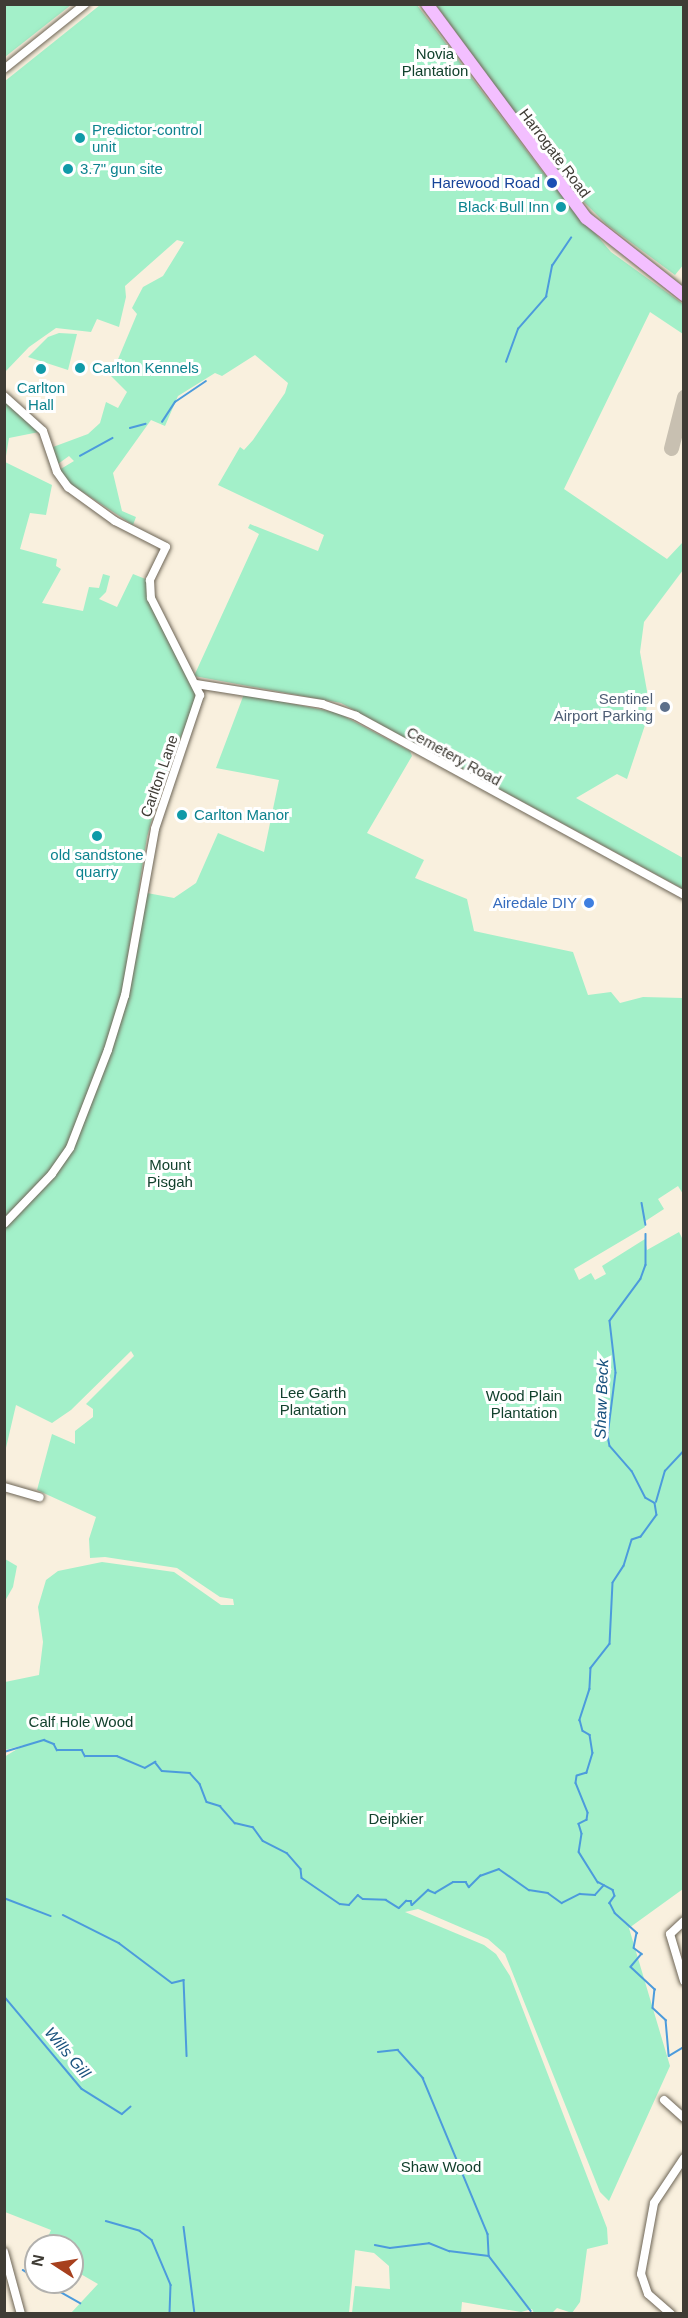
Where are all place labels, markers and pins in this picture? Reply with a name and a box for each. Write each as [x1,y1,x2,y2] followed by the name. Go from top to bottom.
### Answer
[92,120,202,155] place label: Predictor-control unit
[73,131,87,145] marker: Predictor-control unit
[80,160,163,178] place label: 3.7" gun site
[61,162,75,176] marker: 3.7" gun site
[432,174,540,192] place label: Harewood Road
[545,176,559,190] marker: Harewood Road
[458,198,549,216] place label: Black Bull Inn
[554,200,568,214] marker: Black Bull Inn
[92,359,199,377] place label: Carlton Kennels
[73,361,87,375] marker: Carlton Kennels
[34,362,48,376] marker: Carlton Hall
[17,378,65,413] place label: Carlton Hall
[554,689,653,724] place label: Sentinel Airport Parking
[658,700,672,714] marker: Sentinel Airport Parking
[194,806,289,824] place label: Carlton Manor
[175,808,189,822] marker: Carlton Manor
[90,829,104,843] marker: old sandstone quarry
[50,845,144,880] place label: old sandstone quarry
[493,894,577,912] place label: Airedale DIY
[582,896,596,910] marker: Airedale DIY

